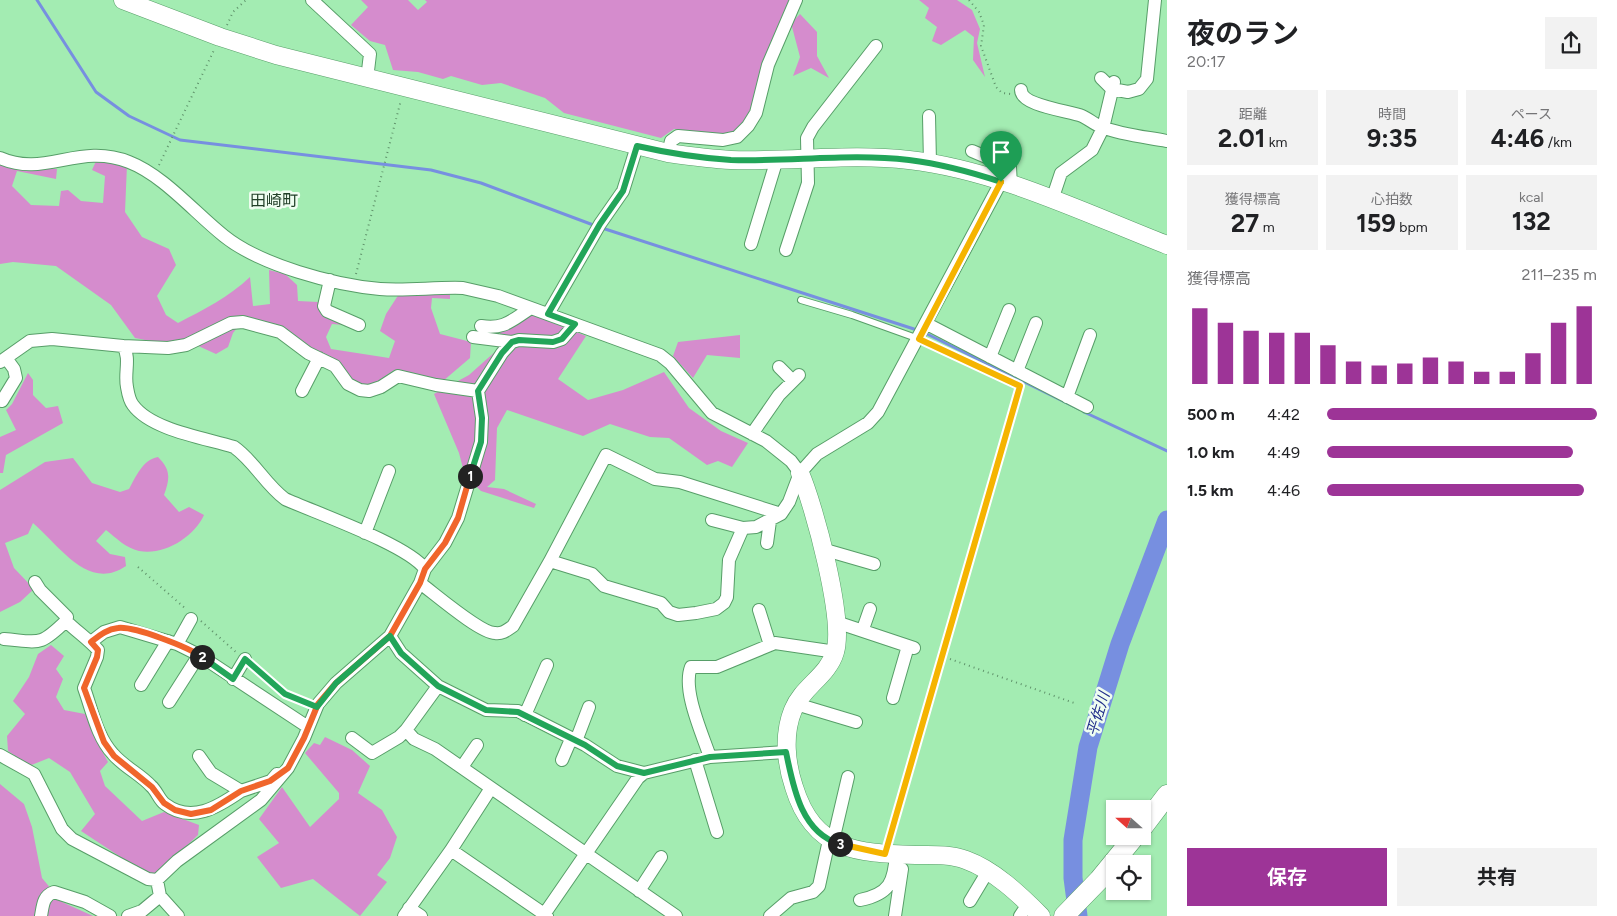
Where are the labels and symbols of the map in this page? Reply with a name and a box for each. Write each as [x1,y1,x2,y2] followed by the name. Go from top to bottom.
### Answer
[980,131,1022,182] pin
[250,191,298,210] district label: 田崎町
[458,464,482,488] pin: 1
[190,644,214,670] pin: 2
[1083,688,1114,738] water label: 平佐川
[1106,800,1151,845] north arrow
[828,832,852,856] pin: 3

